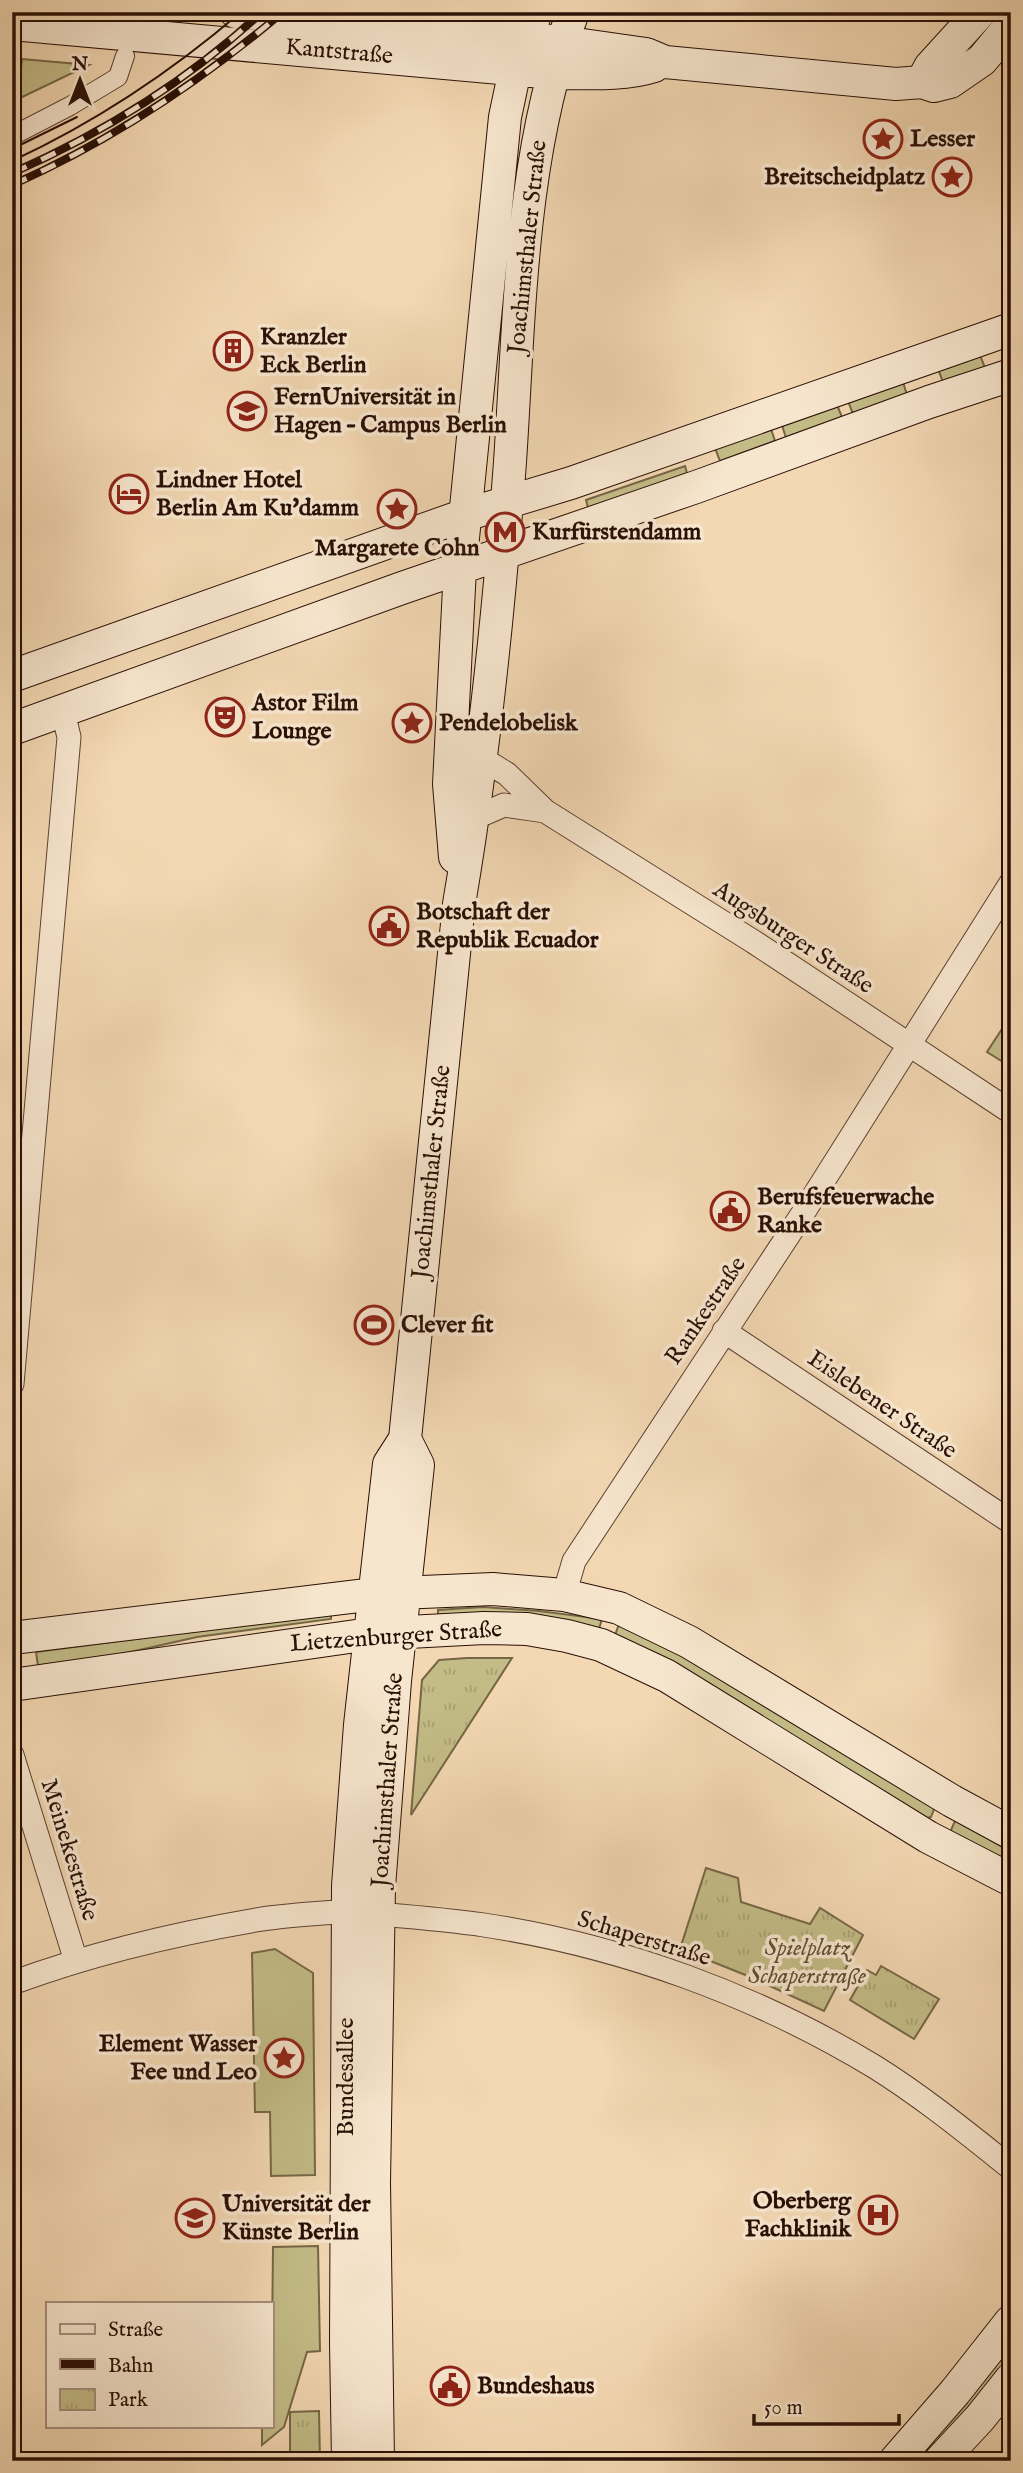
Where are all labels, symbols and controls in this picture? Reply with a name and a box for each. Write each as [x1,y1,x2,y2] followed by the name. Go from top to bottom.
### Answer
[284,32,394,72] street label: Kantstraße
[46,46,116,116] north arrow
[71,53,89,77] text: N
[862,118,904,160] place icon: Lesser
[910,124,975,155] place label: Lesser
[501,138,555,358] street label: Joachimsthaler Straße
[931,156,973,198] place icon: Breitscheidplatz
[764,162,925,193] place label: Breitscheidplatz
[260,322,367,381] place label: Kranzler Eck Berlin
[212,330,254,372] building icon: Kranzler Eck Berlin
[274,382,507,441] place label: FernUniversität in Hagen – Campus Berlin
[226,390,268,432] school or university icon: FernUniversität in Hagen – Campus Berlin
[156,465,359,524] place label: Lindner Hotel Berlin Am Ku'damm
[108,473,150,515] hotel icon: Lindner Hotel Berlin Am Ku'damm
[376,488,418,530] place icon: Margarete Cohn
[484,511,526,553] metro station icon: Kurfürstendamm
[532,517,702,548] place label: Kurfürstendamm
[315,533,480,564] place label: Margarete Cohn
[251,688,359,747] place label: Astor Film Lounge
[204,696,246,738] theatre icon: Astor Film Lounge
[391,702,433,744] place icon: Pendelobelisk
[439,708,579,739] place label: Pendelobelisk
[706,874,879,1001] street label: Augsburger Straße
[416,897,599,956] place label: Botschaft der Republik Ecuador
[368,905,410,947] public building icon: Botschaft der Republik Ecuador
[405,1063,459,1283] street label: Joachimsthaler Straße
[757,1182,934,1241] place label: Berufsfeuerwache Ranke
[709,1190,751,1232] public building icon: Berufsfeuerwache Ranke
[658,1251,754,1371] street label: Rankestraße
[353,1304,395,1346] sports icon: Clever fit
[401,1310,494,1341] place label: Clever fit
[801,1344,963,1466] street label: Eislebener Straße
[289,1614,503,1660] street label: Lietzenburger Straße
[365,1672,411,1891] street label: Joachimsthaler Straße
[33,1775,105,1925] street label: Meinekestraße
[574,1904,714,1974] street label: Schaperstraße
[748,1933,866,1992] park label: Spielplatz Schaperstraße
[331,2018,362,2136] street label: Bundesallee
[99,2029,257,2088] place label: Element Wasser Fee und Leo
[263,2037,305,2079] place icon: Element Wasser Fee und Leo
[745,2186,852,2245] place label: Oberberg Fachklinik
[221,2189,371,2248] place label: Universität der Künste Berlin
[857,2194,899,2236] hospital icon: Oberberg Fachklinik
[174,2197,216,2239] school or university icon: Universität der Künste Berlin
[46,2302,273,2428] legend
[108,2317,164,2344] text: Straße
[108,2353,153,2380] text: Bahn
[429,2365,471,2407] public building icon: Bundeshaus
[477,2371,595,2402] place label: Bundeshaus
[754,2382,899,2426] scale bar
[108,2387,149,2414] text: Park
[764,2395,803,2422] text: 50 m

